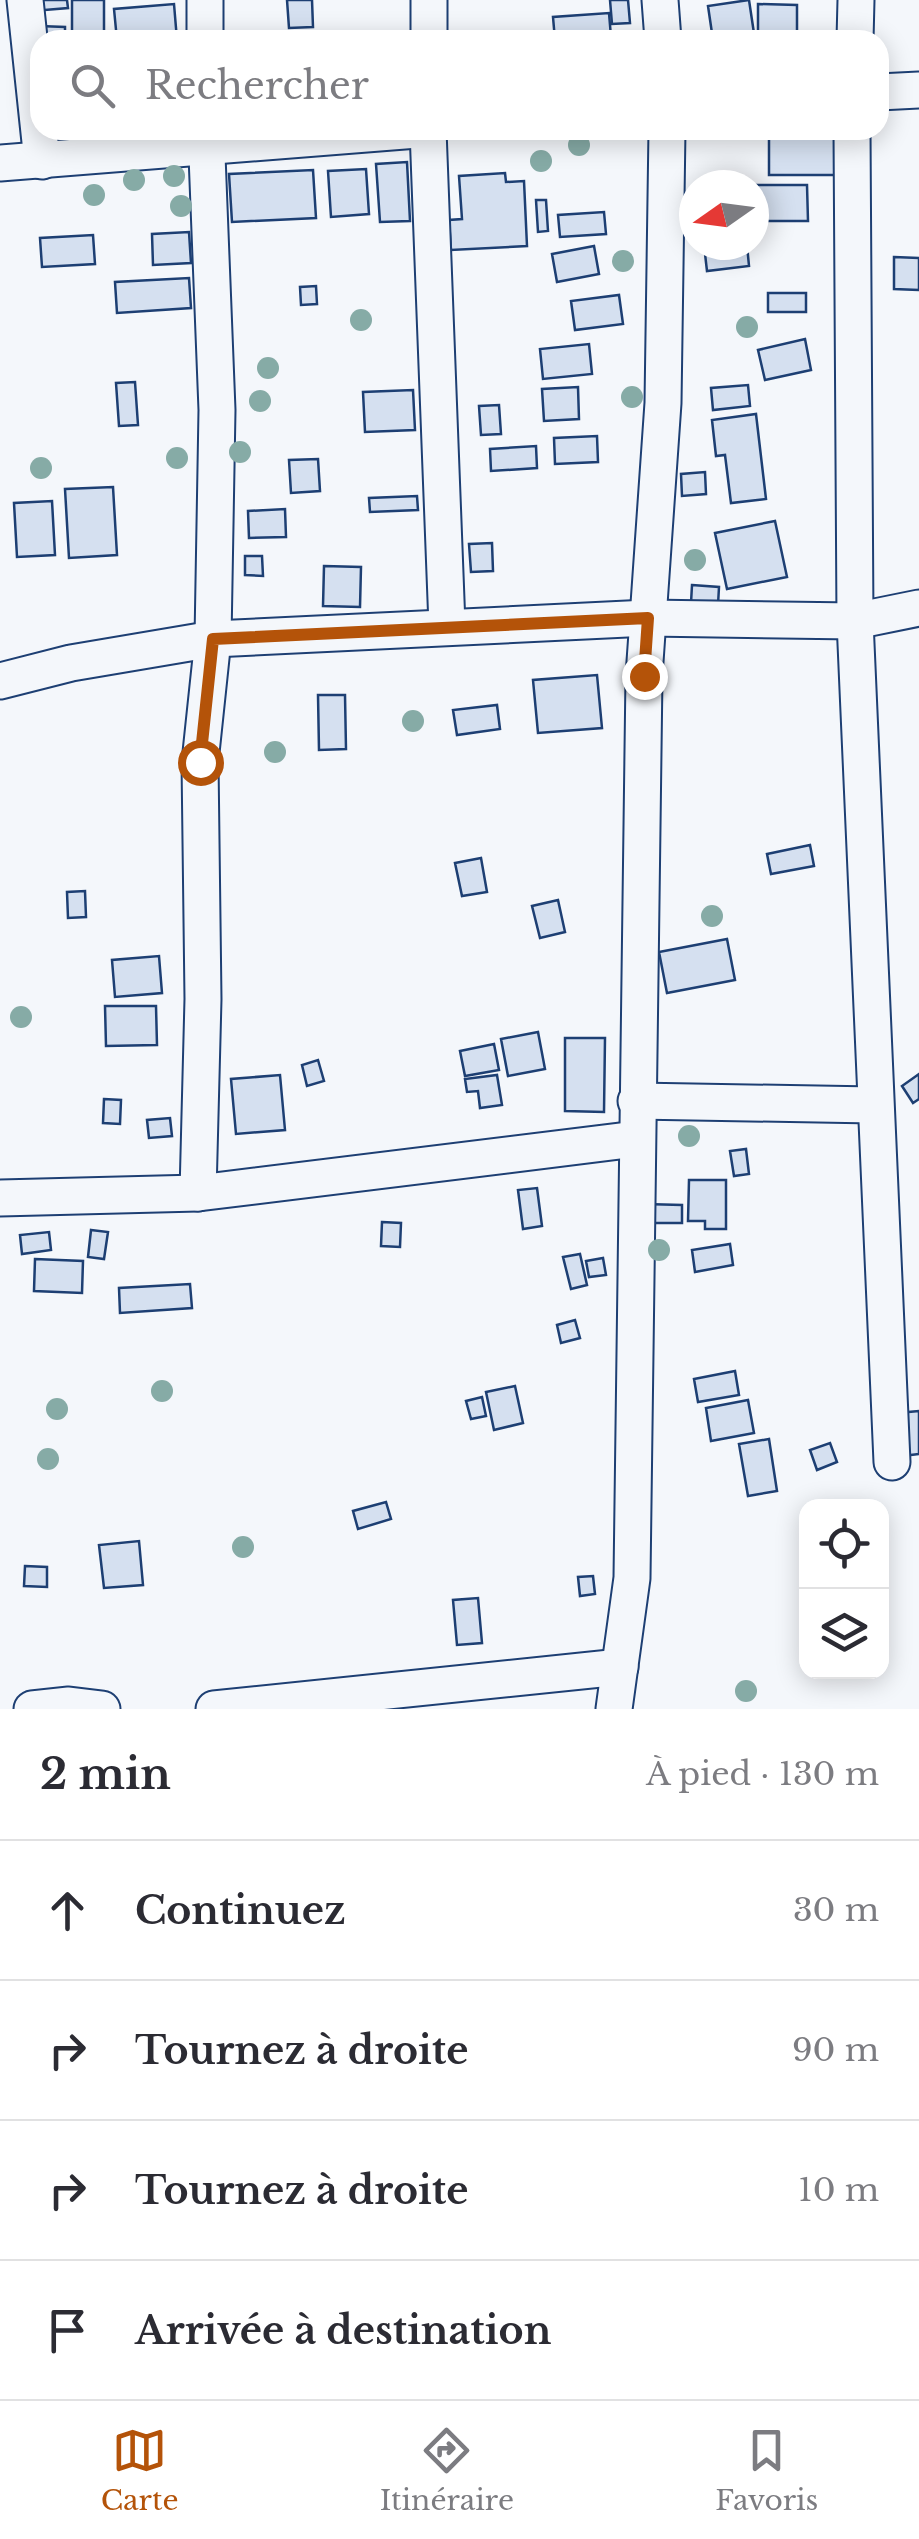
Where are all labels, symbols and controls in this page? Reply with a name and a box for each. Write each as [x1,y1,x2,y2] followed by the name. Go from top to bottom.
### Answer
[30,30,889,140] search box
[65,58,120,113] icon: search
[145,62,369,109] text: Rechercher
[679,170,769,260] north arrow
[622,654,668,700] route end
[178,740,224,786] route start
[799,1499,889,1679] map controls
[799,1499,889,1589] button: locate
[799,1589,889,1679] button: layers
[40,1748,171,1800] text: 2 min
[646,1754,879,1794] text: À pied · 130 m
[40,1883,95,1938] icon: ahead
[135,1887,346,1934] text: Continuez
[793,1890,879,1930] text: 30 m
[40,2023,95,2078] icon: right
[135,2027,468,2074] text: Tournez à droite
[792,2030,879,2070] text: 90 m
[40,2163,95,2218] icon: right
[135,2167,468,2214] text: Tournez à droite
[798,2170,879,2210] text: 10 m
[40,2303,95,2358] icon: arrive
[135,2307,551,2354] text: Arrivée à destination
[101,2423,179,2518] tab: Carte
[380,2423,514,2518] tab: Itinéraire
[715,2423,818,2518] tab: Favoris

